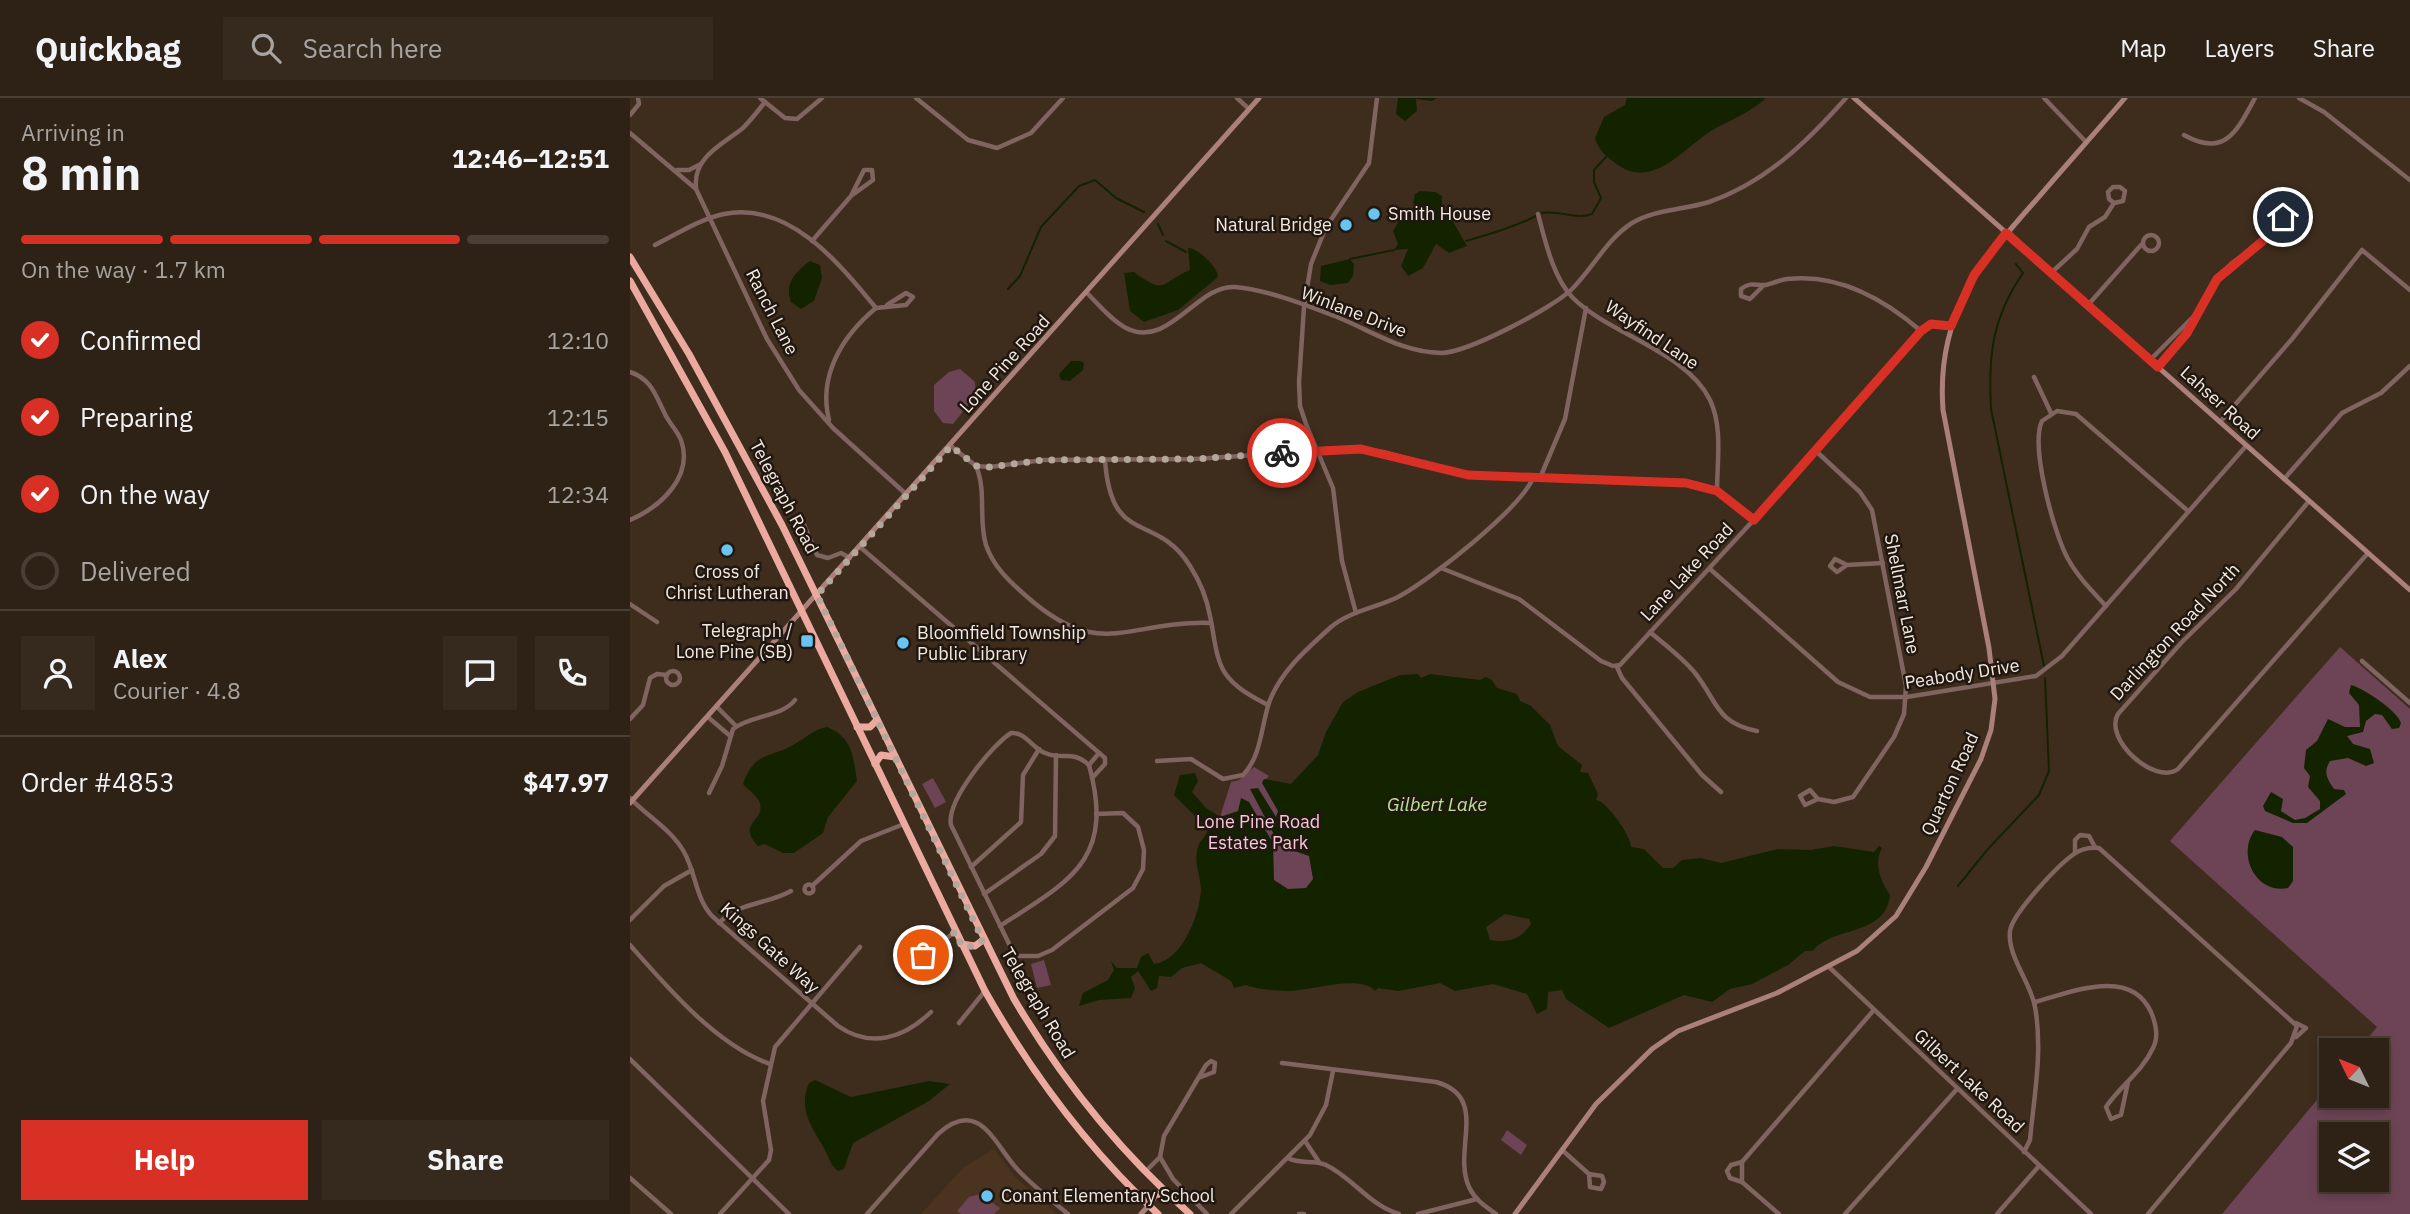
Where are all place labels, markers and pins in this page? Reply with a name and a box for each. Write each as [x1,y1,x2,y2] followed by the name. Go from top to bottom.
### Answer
[2253,187,2313,247] pin
[1388,202,1491,225] place label: Smith House
[1366,206,1382,222] marker: Smith House
[1215,213,1332,236] place label: Natural Bridge
[1338,217,1354,233] marker: Natural Bridge
[719,542,735,558] marker: Cross of Christ Lutheran
[665,560,789,604] place label: Cross of Christ Lutheran
[676,619,793,663] place label: Telegraph / Lone Pine (SB)
[917,621,1086,665] place label: Bloomfield Township Public Library
[799,633,815,649] marker: Telegraph / Lone Pine (SB)
[895,635,911,651] marker: Bloomfield Township Public Library
[893,925,953,985] pin
[1001,1184,1215,1207] place label: Conant Elementary School
[979,1188,995,1204] marker: Conant Elementary School

